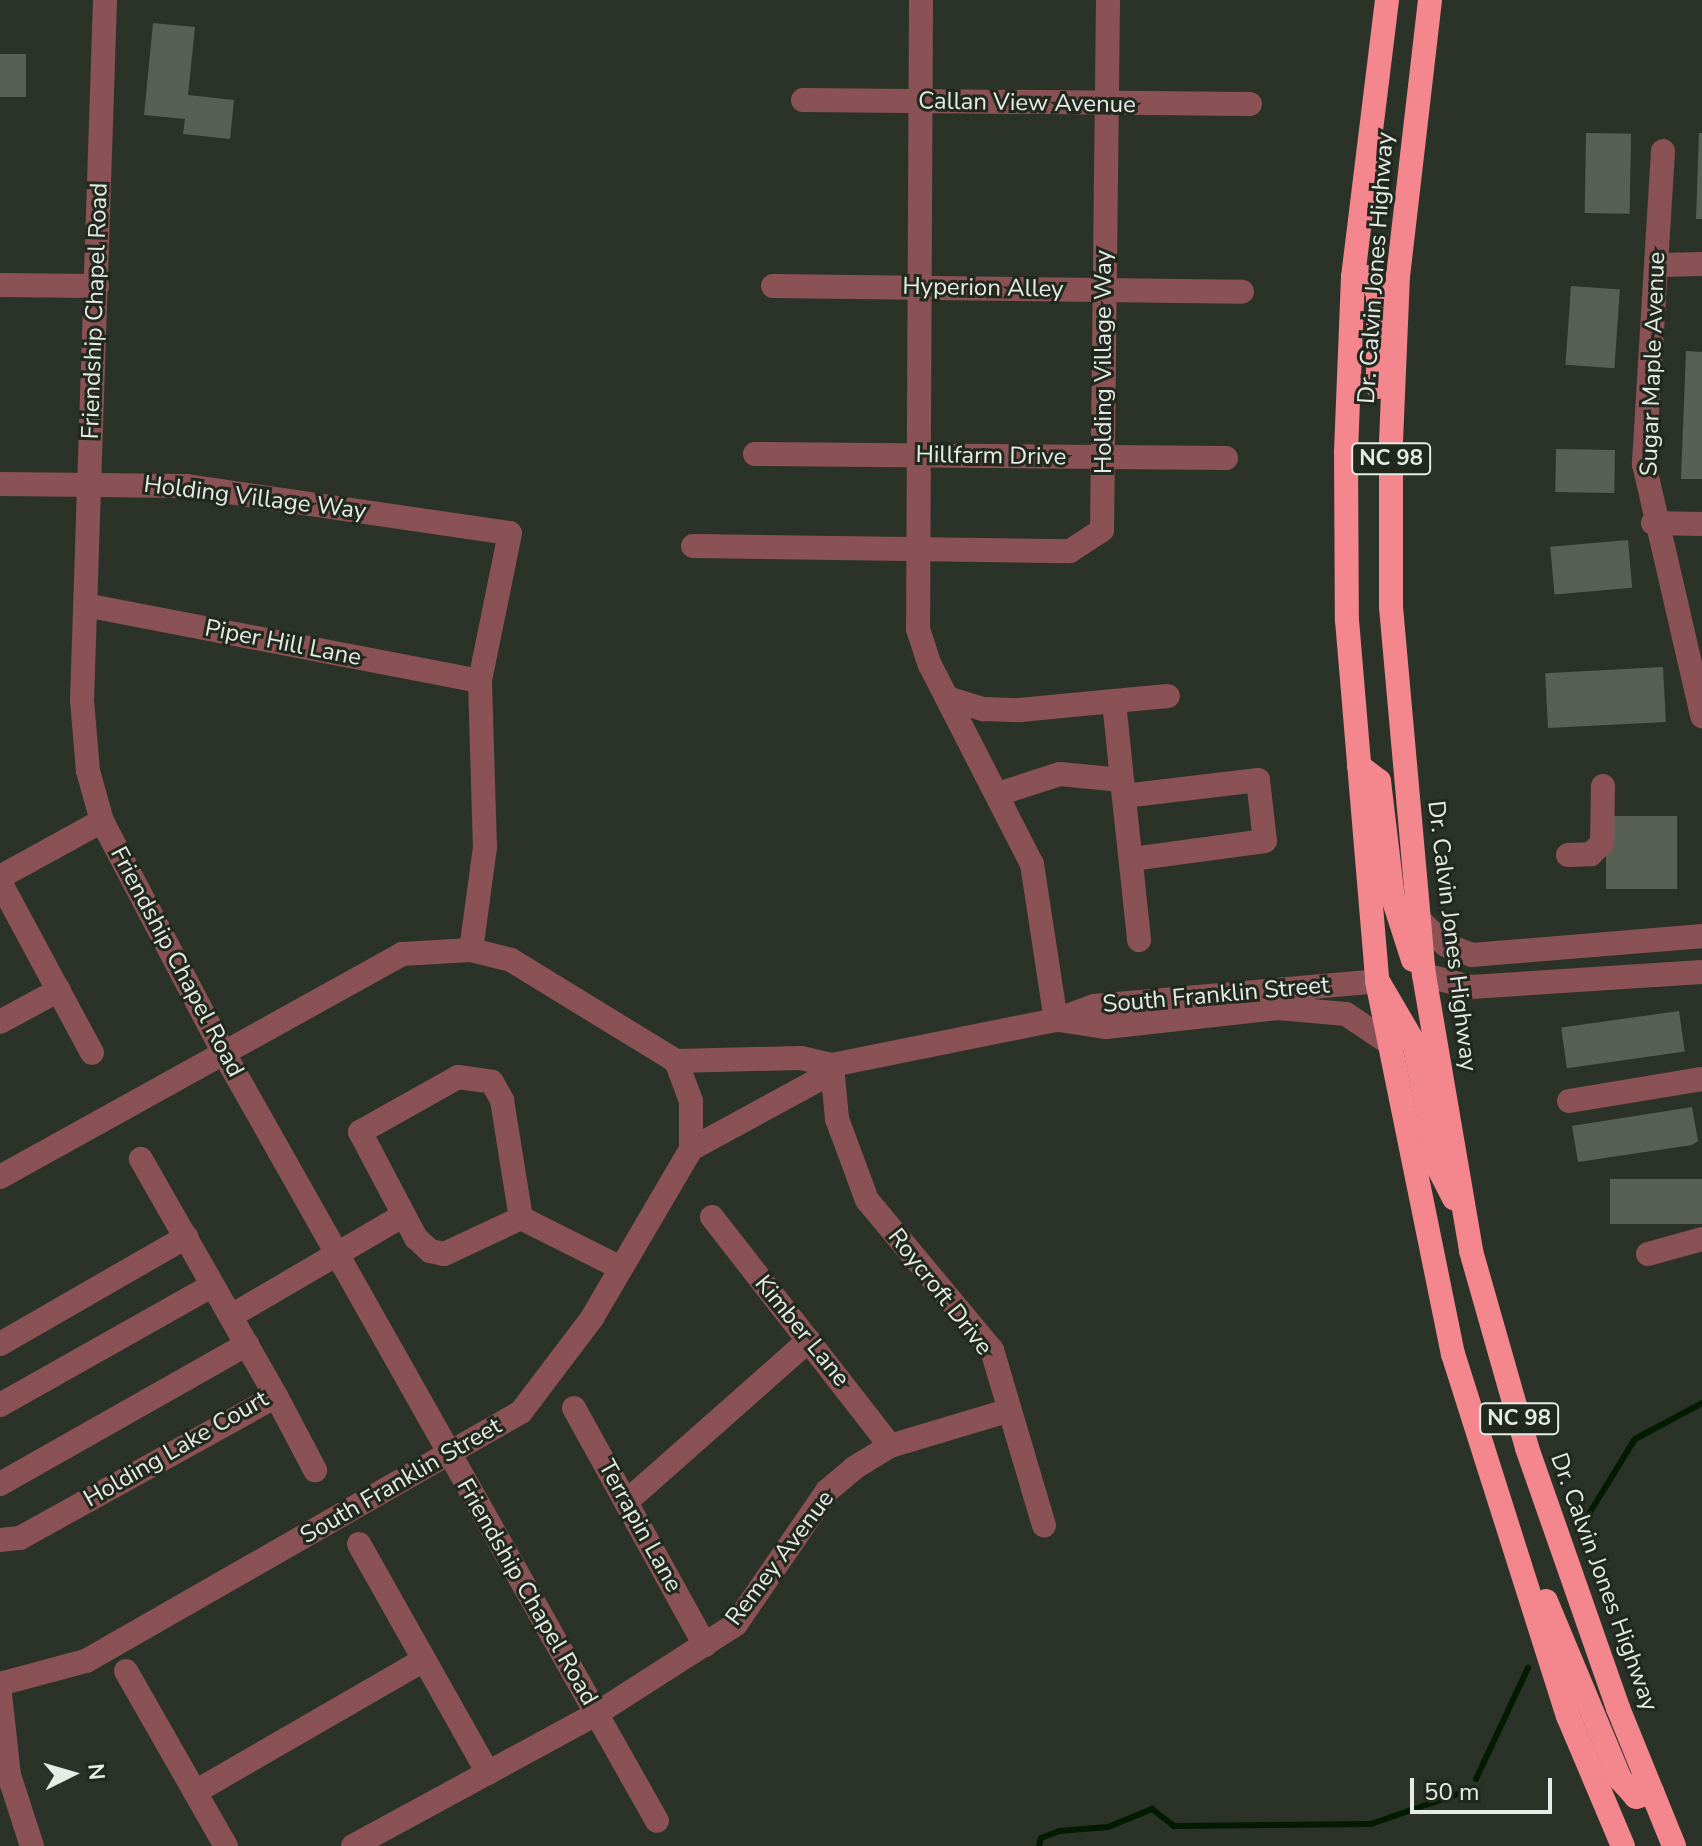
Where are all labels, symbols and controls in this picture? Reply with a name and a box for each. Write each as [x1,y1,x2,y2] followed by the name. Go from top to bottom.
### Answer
[918,87,1136,119] street label: Callan View Avenue
[1352,131,1400,405] street label: Dr. Calvin Jones Highway
[76,182,114,440] street label: Friendship Chapel Road
[1090,250,1118,474] street label: Holding Village Way
[1635,251,1671,477] street label: Sugar Maple Avenue
[902,272,1064,304] street label: Hyperion Alley
[915,440,1067,472] street label: Hillfarm Drive
[1351,441,1431,477] road number: NC 98
[142,470,368,526] street label: Holding Village Way
[202,614,364,672] street label: Piper Hill Lane
[1421,799,1483,1073] street label: Dr. Calvin Jones Highway
[104,842,250,1082] street label: Friendship Chapel Road
[1101,971,1331,1019] street label: South Franklin Street
[882,1223,998,1361] street label: Roycroft Drive
[748,1270,856,1392] street label: Kimber Lane
[79,1384,273,1514] street label: Holding Lake Court
[1479,1401,1559,1437] road number: NC 98
[295,1412,507,1550] street label: South Franklin Street
[1544,1449,1664,1715] street label: Dr. Calvin Jones Highway
[592,1455,688,1597] street label: Terrapin Lane
[450,1474,604,1710] street label: Friendship Chapel Road
[720,1485,840,1631] street label: Remey Avenue
[32,1734,112,1814] north arrow
[80,1762,112,1781] text: N
[1414,1762,1556,1812] scale bar
[1424,1776,1480,1808] text: 50 m

